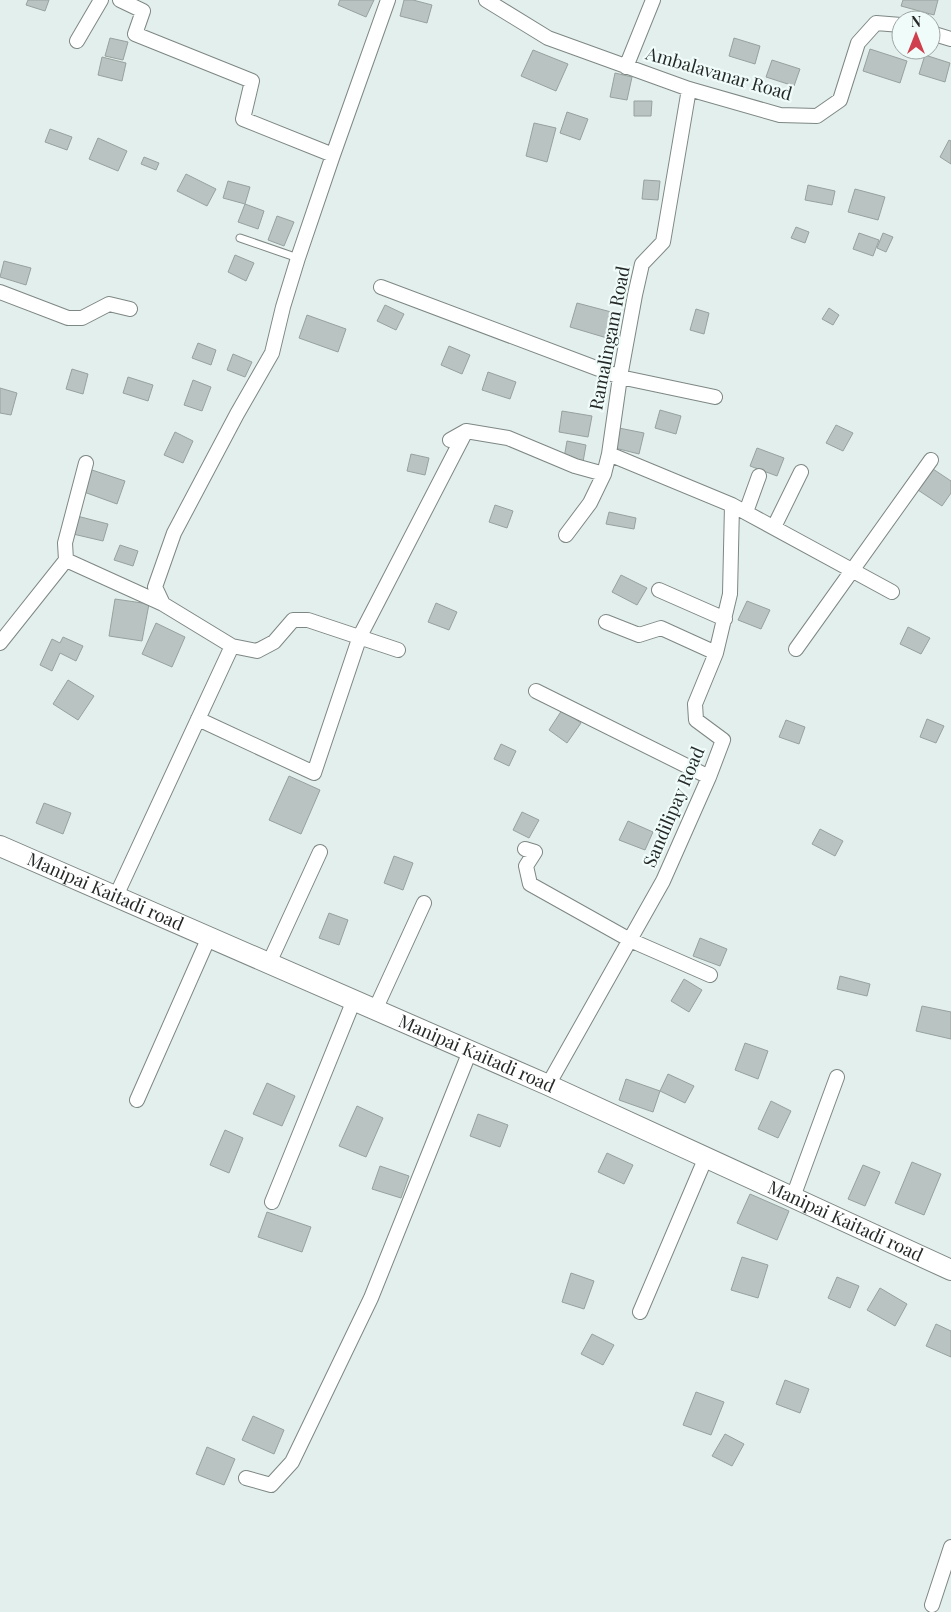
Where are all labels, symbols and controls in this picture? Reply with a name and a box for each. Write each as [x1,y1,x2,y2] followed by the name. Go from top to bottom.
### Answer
[891,10,941,60] north arrow
[911,12,921,31] text: N
[642,40,796,106] street label: Ambalavanar Road
[583,263,635,412] street label: Ramalingam Road
[637,742,710,871] street label: Sandilipay Road
[24,846,188,936] street label: Manipai Kaitadi road
[395,1008,560,1098] street label: Manipai Kaitadi road
[764,1175,928,1267] street label: Manipai Kaitadi road

